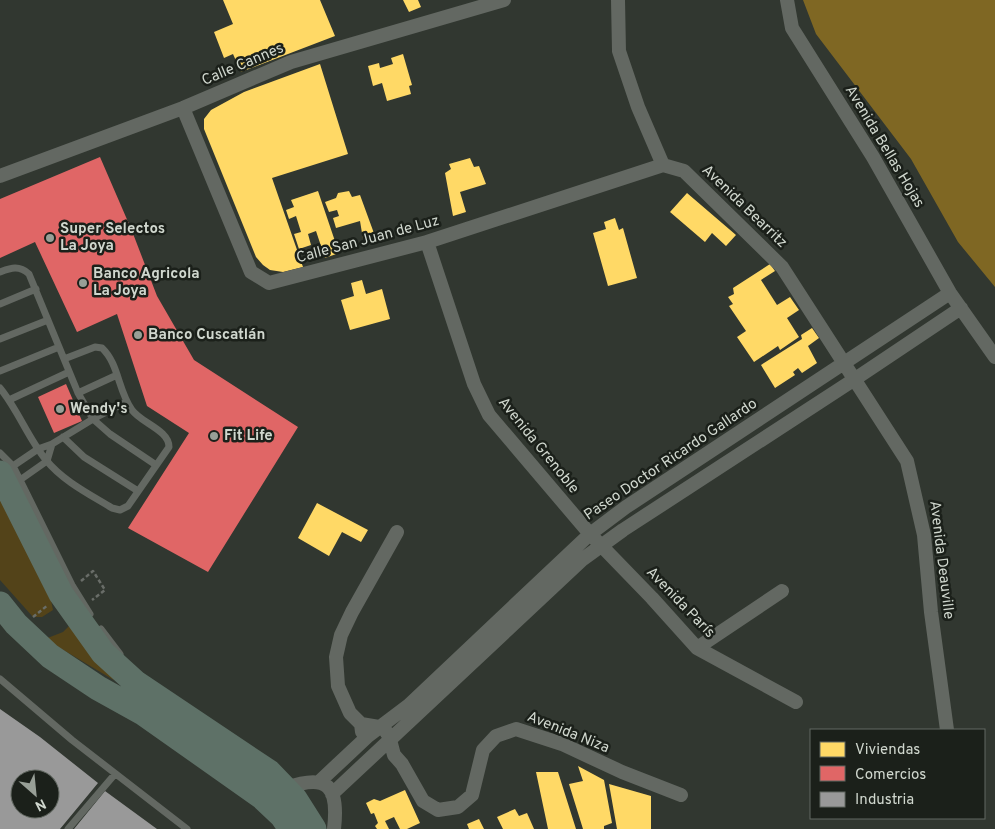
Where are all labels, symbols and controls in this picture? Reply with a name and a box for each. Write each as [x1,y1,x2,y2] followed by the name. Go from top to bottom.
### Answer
[199,39,287,91] street label: Calle Cannes
[840,82,928,212] street label: Avenida Bellas Hojas
[697,161,791,253] street label: Avenida Bearritz
[294,212,442,268] street label: Calle San Juan de Luz
[60,220,165,256] place label: Super Selectos La Joya
[44,232,56,244] marker: Super Selectos La Joya
[93,265,200,301] place label: Banco Agricola La Joya
[77,277,89,289] marker: Banco Agricola La Joya
[148,326,265,345] place label: Banco Cuscatlán
[132,329,144,341] marker: Banco Cuscatlán
[493,394,583,498] street label: Avenida Grenoble
[581,395,761,525] street label: Paseo Doctor Ricardo Gallardo
[70,400,128,419] place label: Wendy's
[54,403,66,415] marker: Wendy's
[224,427,273,446] place label: Fit Life
[208,430,220,442] marker: Fit Life
[924,500,958,620] street label: Avenida Deauville
[641,564,719,642] street label: Avenida París
[524,708,612,758] street label: Avenida Niza
[810,729,985,819] legend
[855,741,920,760] text: Viviendas
[855,766,926,785] text: Comercios
[10,769,60,819] north arrow
[855,791,914,810] text: Industria
[32,794,49,814] text: N

